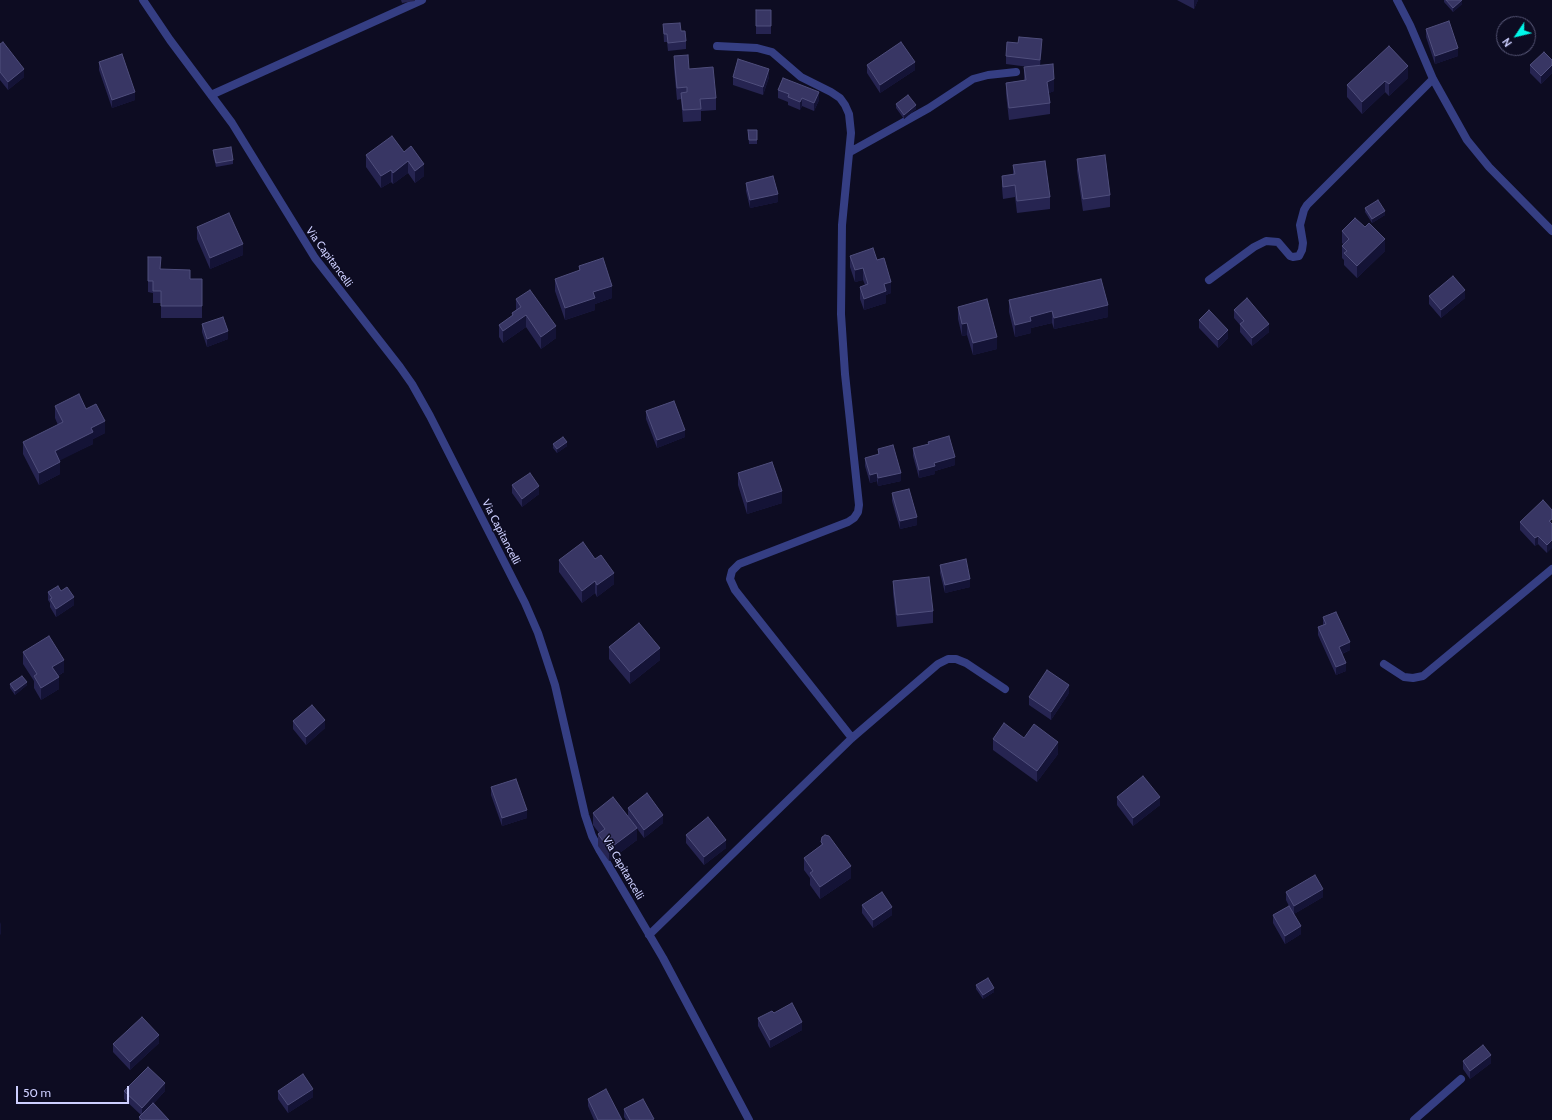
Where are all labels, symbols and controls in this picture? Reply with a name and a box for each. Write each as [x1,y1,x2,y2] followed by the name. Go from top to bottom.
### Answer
[1496,16,1536,56] north arrow
[1499,35,1515,50] text: N
[303,224,355,290] street label: Via Capitancelli
[479,497,523,567] street label: Via Capitancelli
[600,834,646,902] street label: Via Capitancelli
[18,1078,131,1104] scale bar
[23,1085,51,1100] text: 50 m

